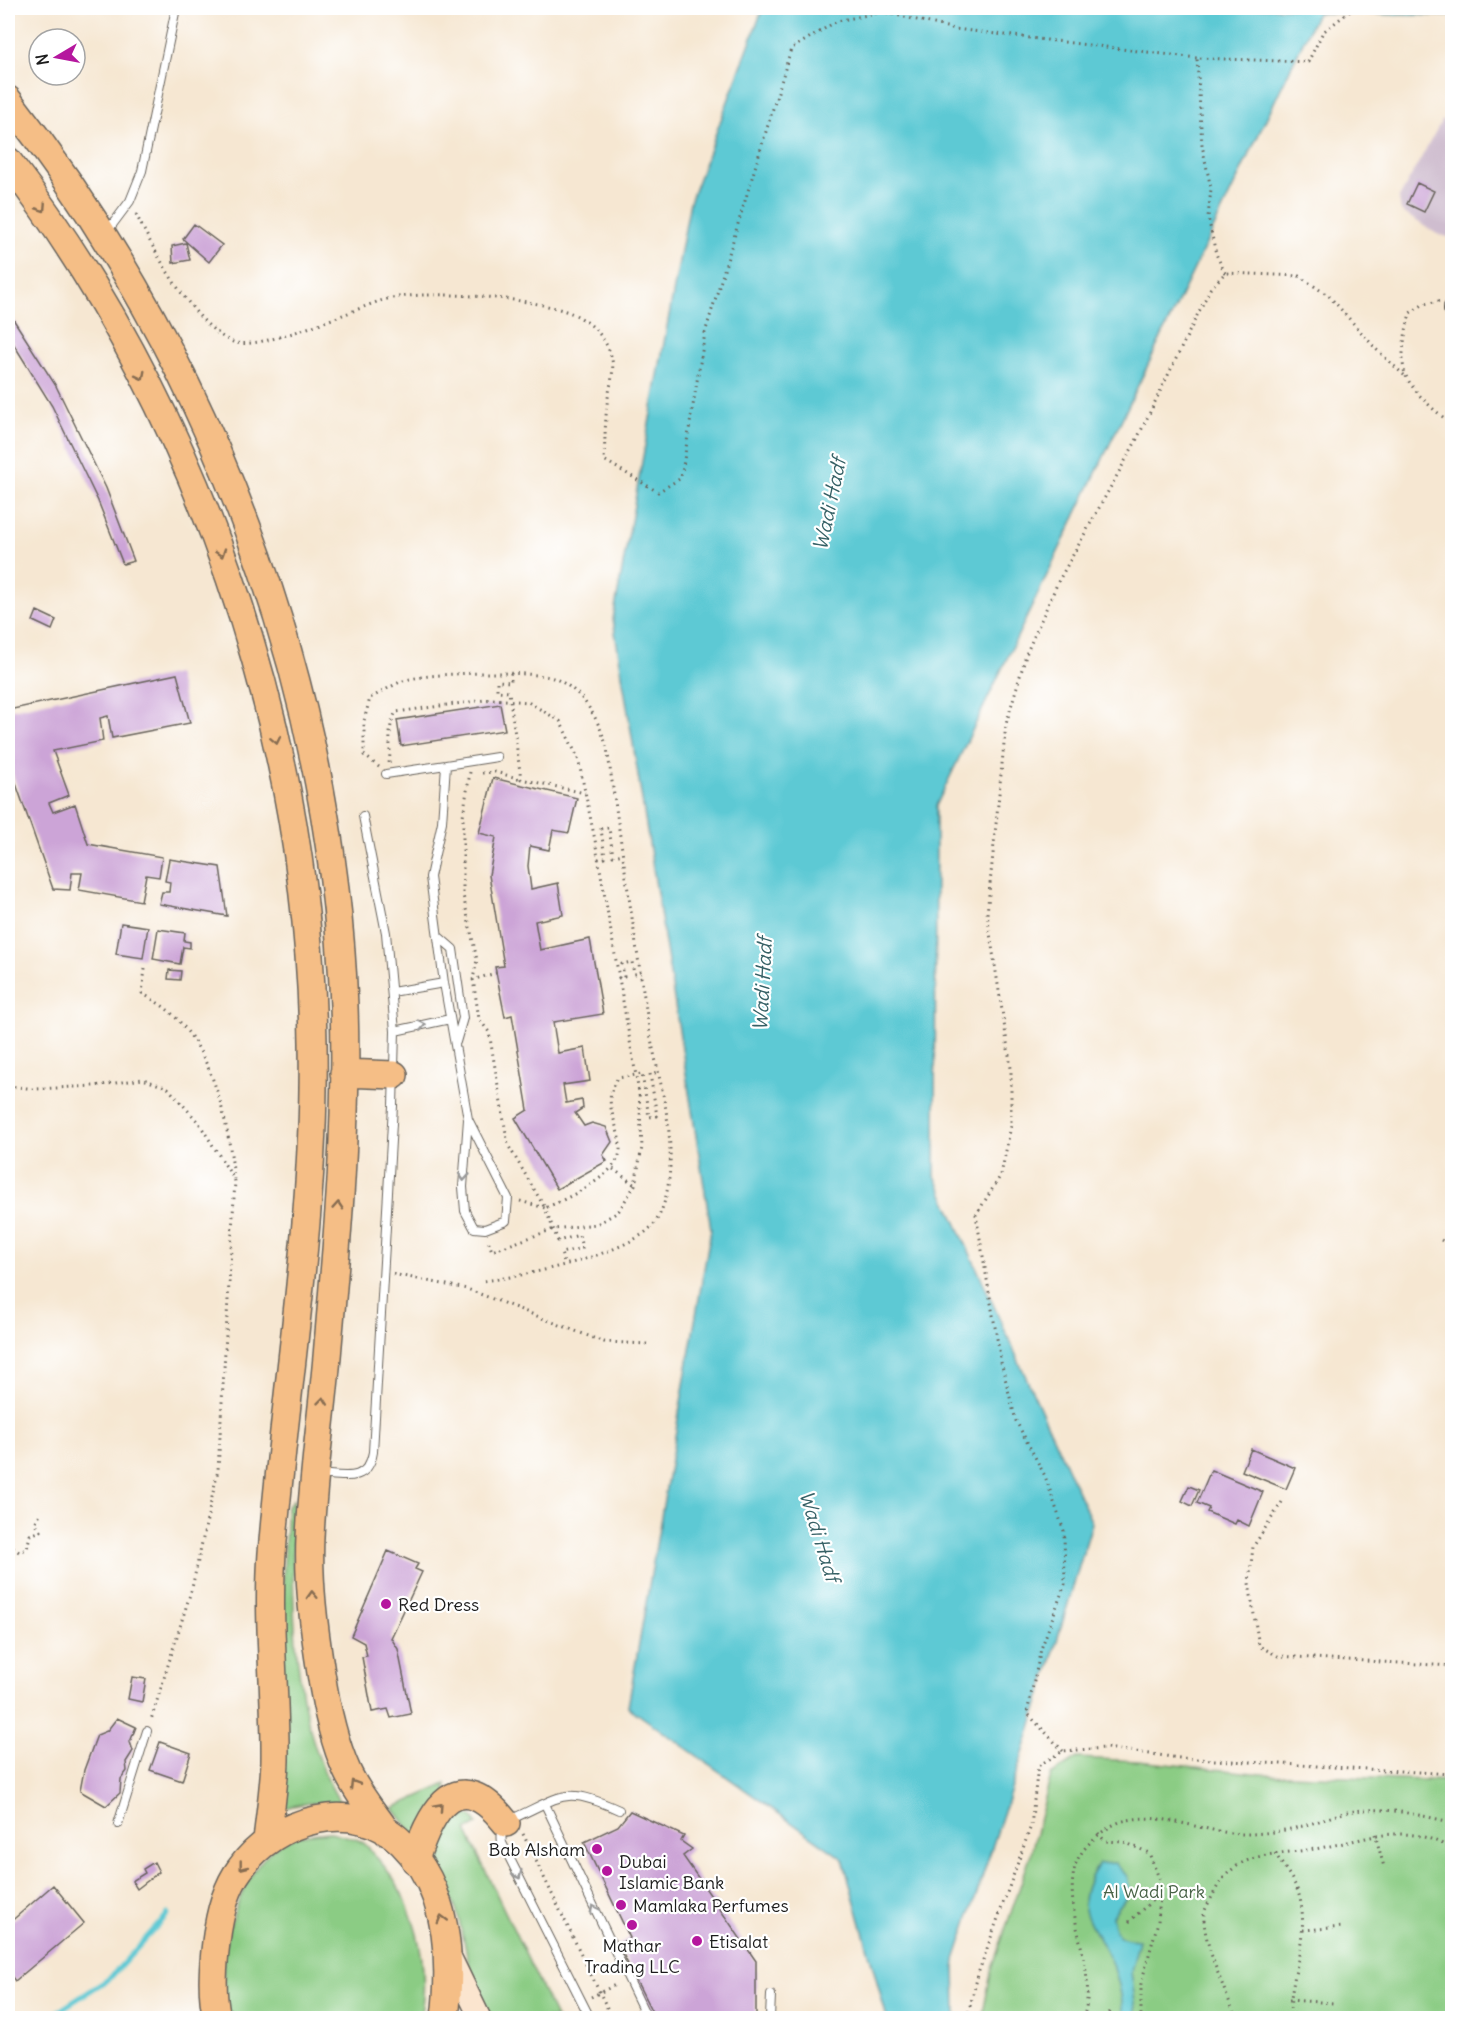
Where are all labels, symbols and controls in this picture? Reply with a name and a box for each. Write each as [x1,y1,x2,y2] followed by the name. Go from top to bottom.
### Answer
[27,27,87,87] north arrow
[31,52,53,67] text: N
[35,201,46,212] one-way arrow
[134,369,145,380] one-way arrow
[807,451,852,553] water label: Wadi Hadf
[214,547,226,558] one-way arrow
[269,735,282,745] one-way arrow
[747,932,777,1032] water label: Wadi Hadf
[417,1019,427,1032] one-way arrow
[457,1173,470,1182] one-way arrow
[332,1202,345,1211] one-way arrow
[316,1396,329,1405] one-way arrow
[794,1487,847,1589] water label: Wadi Hadf
[306,1590,319,1599] one-way arrow
[398,1593,479,1616] place label: Red Dress
[379,1597,393,1611] marker: Red Dress
[350,1780,362,1790] one-way arrow
[432,1804,443,1814] one-way arrow
[488,1838,585,1861] place label: Bab Alsham
[590,1842,604,1856] marker: Bab Alsham
[619,1850,724,1894] place label: Dubai Islamic Bank
[239,1859,250,1870] one-way arrow
[600,1864,614,1878] marker: Dubai Islamic Bank
[511,1868,523,1879] one-way arrow
[1103,1880,1205,1903] park label: Al Wadi Park
[633,1894,789,1917] place label: Mamlaka Perfumes
[614,1898,628,1912] marker: Mamlaka Perfumes
[590,1905,602,1916] one-way arrow
[436,1914,449,1924] one-way arrow
[625,1918,639,1932] marker: Mathar Trading LLC
[709,1930,768,1953] place label: Etisalat
[584,1934,680,1978] place label: Mathar Trading LLC
[690,1934,704,1948] marker: Etisalat

